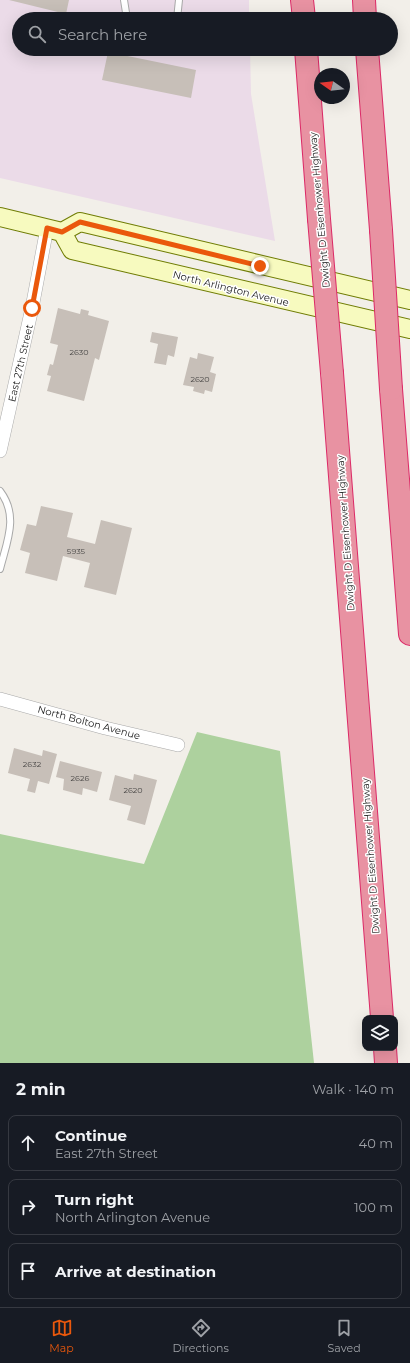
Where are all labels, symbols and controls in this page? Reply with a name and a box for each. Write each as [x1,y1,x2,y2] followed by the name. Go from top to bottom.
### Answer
[12,12,398,56] search box
[26,23,48,45] icon: search
[58,25,147,44] text: Search here
[314,68,350,104] north arrow
[306,131,333,288] street label: Dwight D Eisenhower Highway
[251,257,269,275] route end
[171,268,290,309] street label: North Arlington Avenue
[23,299,41,317] route start
[5,323,36,403] street label: East 27th Street
[69,347,89,357] house number: 2630
[190,374,210,384] house number: 2620
[334,454,357,611] street label: Dwight D Eisenhower Highway
[67,546,86,556] house number: 5935
[36,703,142,742] street label: North Bolton Avenue
[23,759,42,769] house number: 2632
[71,773,90,783] house number: 2626
[359,777,382,934] street label: Dwight D Eisenhower Highway
[123,785,143,795] house number: 2620
[362,1015,398,1051] map controls
[362,1015,398,1051] button: layers
[16,1079,66,1099] text: 2 min
[312,1081,394,1097] text: Walk · 140 m
[55,1126,127,1145] text: Continue
[17,1132,39,1154] icon: ahead
[359,1135,393,1151] text: 40 m
[55,1145,158,1161] text: East 27th Street
[55,1190,134,1209] text: Turn right
[17,1196,39,1218] icon: right
[354,1199,393,1215] text: 100 m
[55,1209,210,1225] text: North Arlington Avenue
[17,1260,39,1282] icon: arrive
[55,1262,216,1281] text: Arrive at destination
[49,1317,74,1355] tab: Map
[173,1317,229,1355] tab: Directions
[328,1317,361,1355] tab: Saved

